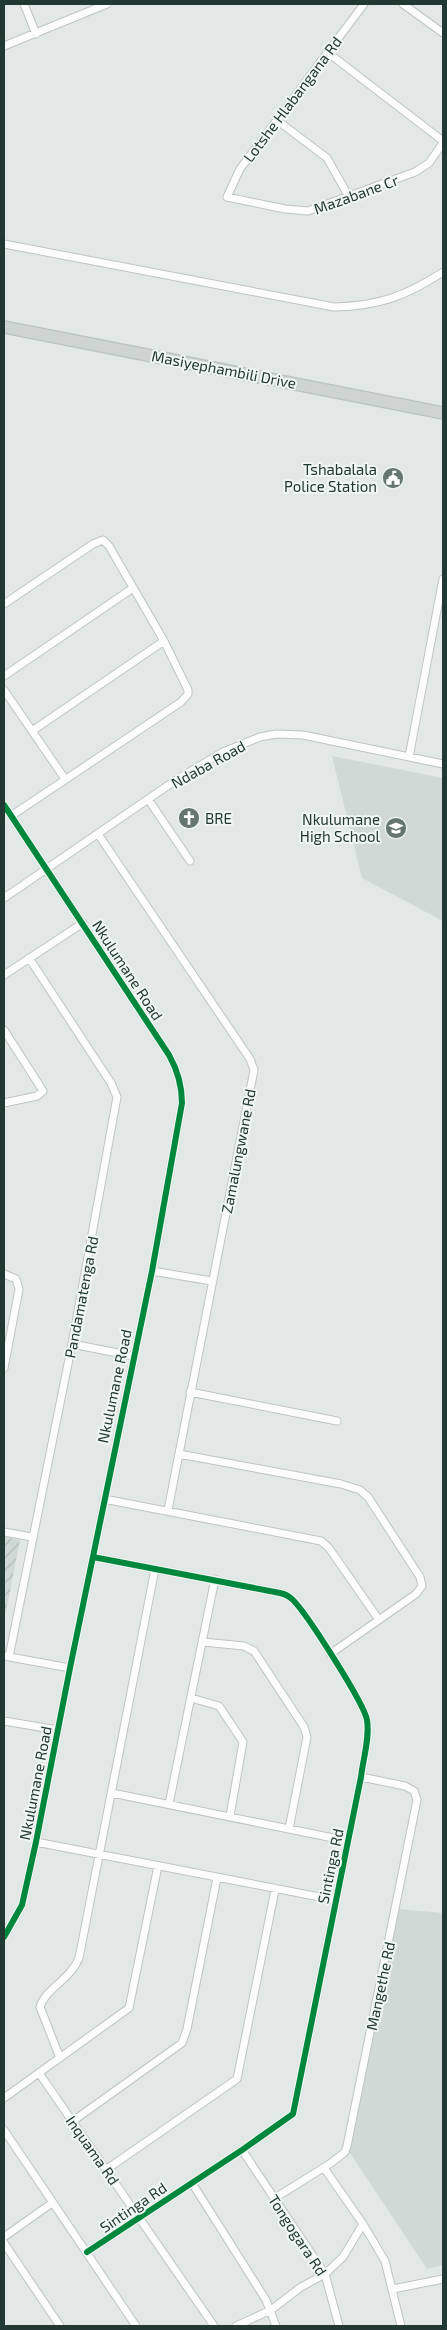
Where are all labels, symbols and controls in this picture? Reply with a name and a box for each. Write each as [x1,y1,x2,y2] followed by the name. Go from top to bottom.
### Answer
[239,33,345,165] street label: Lotshe Hlabangana Rd
[311,170,401,218] street label: Mazabane Cr
[150,346,298,392] street label: Masiyephambili Drive
[284,460,377,495] place label: Tshabalala Police Station
[381,466,405,490] public building icon: Tshabalala Police Station
[168,736,248,792] street label: Ndaba Road
[177,806,201,830] church icon: BRE
[205,809,232,827] place label: BRE
[300,810,381,845] place label: Nkulumane High School
[384,816,408,840] school or university icon: Nkulumane High School
[89,917,167,1023] street label: Nkulumane Road
[217,1087,259,1215] street label: Zamalungwane Rd
[60,1234,102,1360] street label: Pandamatenga Rd
[93,1327,135,1445] street label: Nkulumane Road
[15,1724,55,1842] street label: Nkulumane Road
[313,1827,347,1905] street label: Sintinga Rd
[362,1940,398,2032] street label: Mangethe Rd
[63,2112,123,2188] street label: Inquama Rd
[96,2178,170,2236] street label: Sintinga Rd
[265,2191,331,2279] street label: Tongogara Rd

